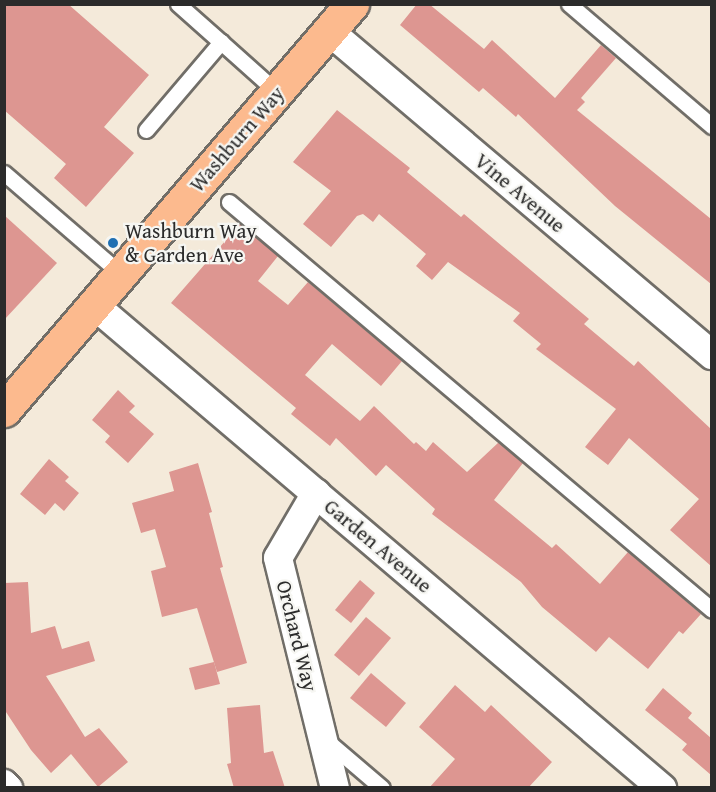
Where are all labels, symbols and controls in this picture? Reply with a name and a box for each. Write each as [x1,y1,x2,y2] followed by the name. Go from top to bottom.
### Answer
[184,81,290,197] street label: Washburn Way
[470,148,570,238] street label: Vine Avenue
[125,218,257,268] place label: Washburn Way & Garden Ave
[106,236,120,250] marker: Washburn Way & Garden Ave
[319,494,437,598] street label: Garden Avenue
[271,578,323,694] street label: Orchard Way

